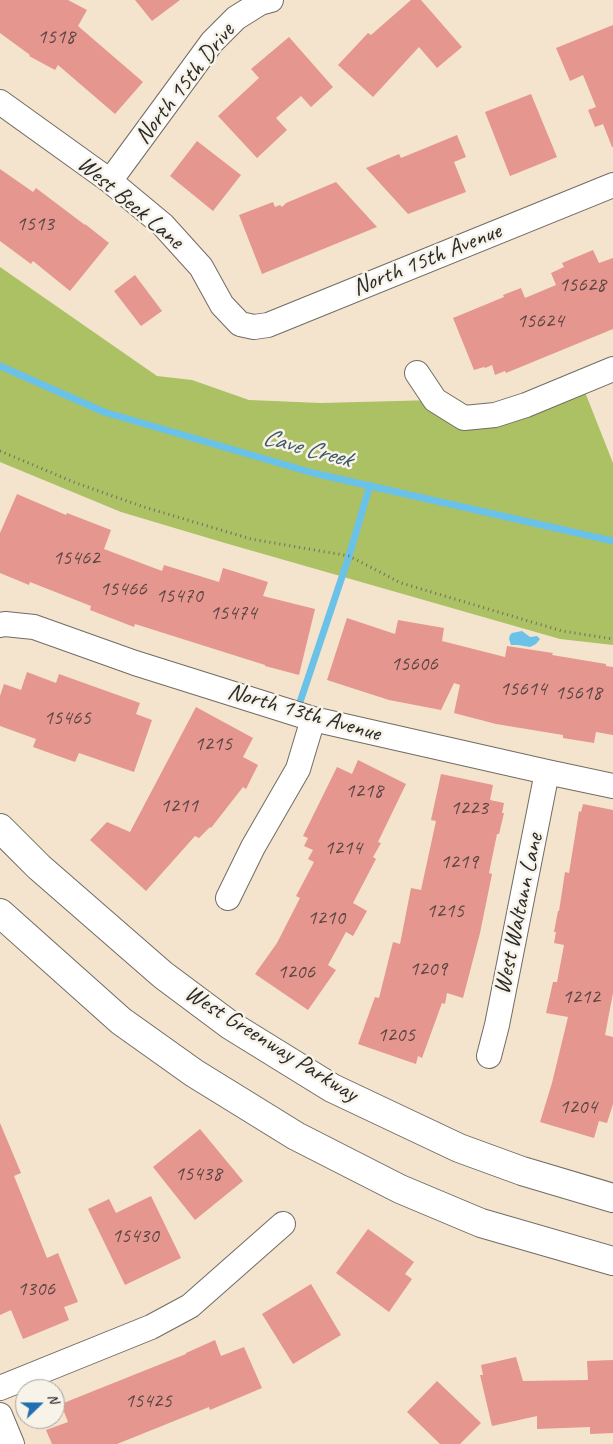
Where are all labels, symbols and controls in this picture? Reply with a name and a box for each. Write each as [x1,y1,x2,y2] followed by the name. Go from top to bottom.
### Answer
[129,18,241,150] street label: North 15th Drive
[37,24,75,50] house number: 1518
[71,150,189,256] street label: West Beck Lane
[16,211,54,237] house number: 1513
[349,217,505,303] street label: North 15th Avenue
[558,272,606,298] house number: 15628
[516,308,564,334] house number: 15624
[259,423,355,475] water label: Cave Creek
[52,545,100,571] house number: 15462
[99,576,147,602] house number: 15466
[155,583,203,609] house number: 15470
[209,600,257,626] house number: 15474
[390,651,438,677] house number: 15606
[499,676,547,702] house number: 15614
[224,677,384,749] street label: North 13th Avenue
[554,680,602,706] house number: 15618
[43,705,91,731] house number: 15465
[194,731,232,757] house number: 1215
[345,778,383,804] house number: 1218
[160,793,198,819] house number: 1211
[450,795,488,821] house number: 1223
[488,831,550,997] street label: West Waltann Lane
[324,835,362,861] house number: 1214
[440,849,478,875] house number: 1219
[426,898,464,924] house number: 1215
[307,905,345,931] house number: 1210
[409,956,447,982] house number: 1209
[277,959,315,985] house number: 1206
[179,979,363,1109] street label: West Greenway Parkway
[562,984,600,1010] house number: 1212
[377,1022,415,1048] house number: 1205
[559,1094,597,1120] house number: 1204
[174,1161,222,1187] house number: 15438
[111,1223,159,1249] house number: 15430
[17,1276,55,1302] house number: 1306
[15,1379,65,1429] north arrow
[124,1388,172,1414] house number: 15425
[44,1391,63,1406] text: N

